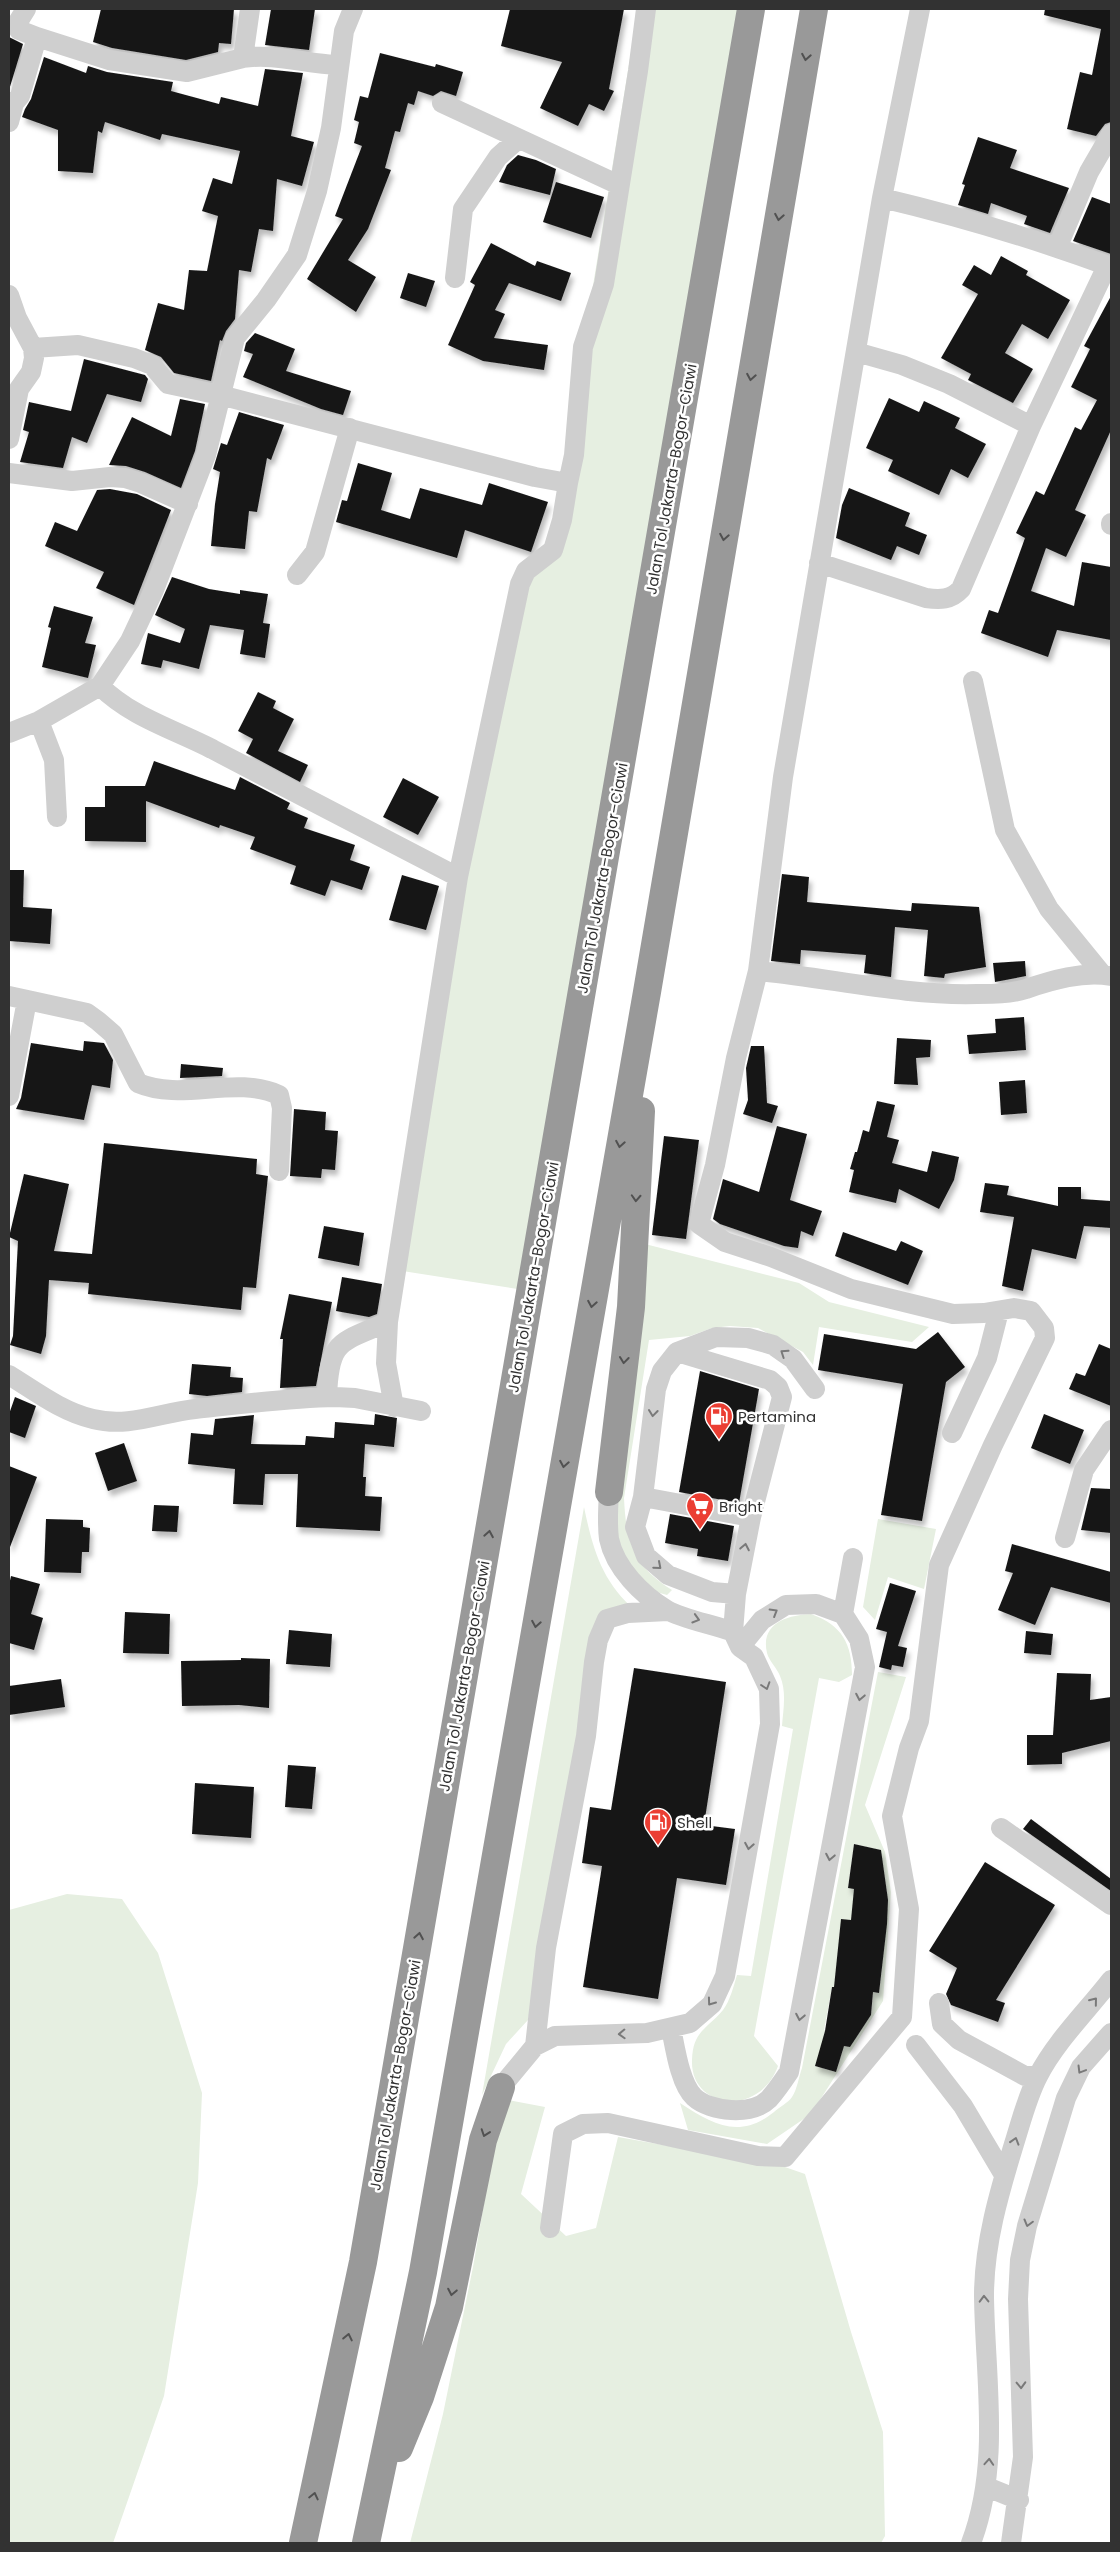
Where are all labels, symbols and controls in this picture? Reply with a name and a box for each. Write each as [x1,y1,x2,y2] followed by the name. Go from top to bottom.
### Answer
[802,52,812,61] one-way arrow
[774,213,784,221] one-way arrow
[640,362,702,596] street label: Jalan Tol Jakarta–Bogor–Ciawi
[747,373,757,382] one-way arrow
[720,533,730,542] one-way arrow
[571,761,633,995] street label: Jalan Tol Jakarta–Bogor–Ciawi
[616,1139,626,1148] one-way arrow
[502,1160,564,1394] street label: Jalan Tol Jakarta–Bogor–Ciawi
[631,1195,642,1203] one-way arrow
[588,1299,598,1308] one-way arrow
[780,1350,789,1359] one-way arrow
[619,1357,630,1365] one-way arrow
[704,1401,734,1440] fuel station icon: Pertamina
[738,1406,816,1427] place label: Pertamina
[648,1409,659,1417] one-way arrow
[560,1460,570,1468] one-way arrow
[685,1491,715,1530] supermarket icon: Bright
[719,1496,763,1517] place label: Bright
[483,1530,493,1539] one-way arrow
[740,1542,750,1551] one-way arrow
[433,1559,495,1793] street label: Jalan Tol Jakarta–Bogor–Ciawi
[652,1561,661,1570] one-way arrow
[769,1609,778,1619] one-way arrow
[692,1614,700,1624] one-way arrow
[532,1620,542,1628] one-way arrow
[761,1681,771,1690] one-way arrow
[855,1693,865,1702] one-way arrow
[643,1807,673,1846] fuel station icon: Shell
[677,1812,712,1833] place label: Shell
[744,1842,754,1850] one-way arrow
[825,1853,835,1862] one-way arrow
[414,1931,424,1940] one-way arrow
[364,1958,426,2192] street label: Jalan Tol Jakarta–Bogor–Ciawi
[708,1997,717,2006] one-way arrow
[1089,1998,1097,2007] one-way arrow
[795,2012,805,2021] one-way arrow
[618,2028,626,2039] one-way arrow
[1077,2065,1087,2074] one-way arrow
[481,2128,491,2136] one-way arrow
[1009,2137,1019,2145] one-way arrow
[1023,2219,1033,2227] one-way arrow
[447,2287,458,2296] one-way arrow
[979,2295,989,2303] one-way arrow
[342,2332,352,2341] one-way arrow
[1016,2382,1026,2389] one-way arrow
[983,2458,994,2466] one-way arrow
[308,2491,319,2500] one-way arrow

